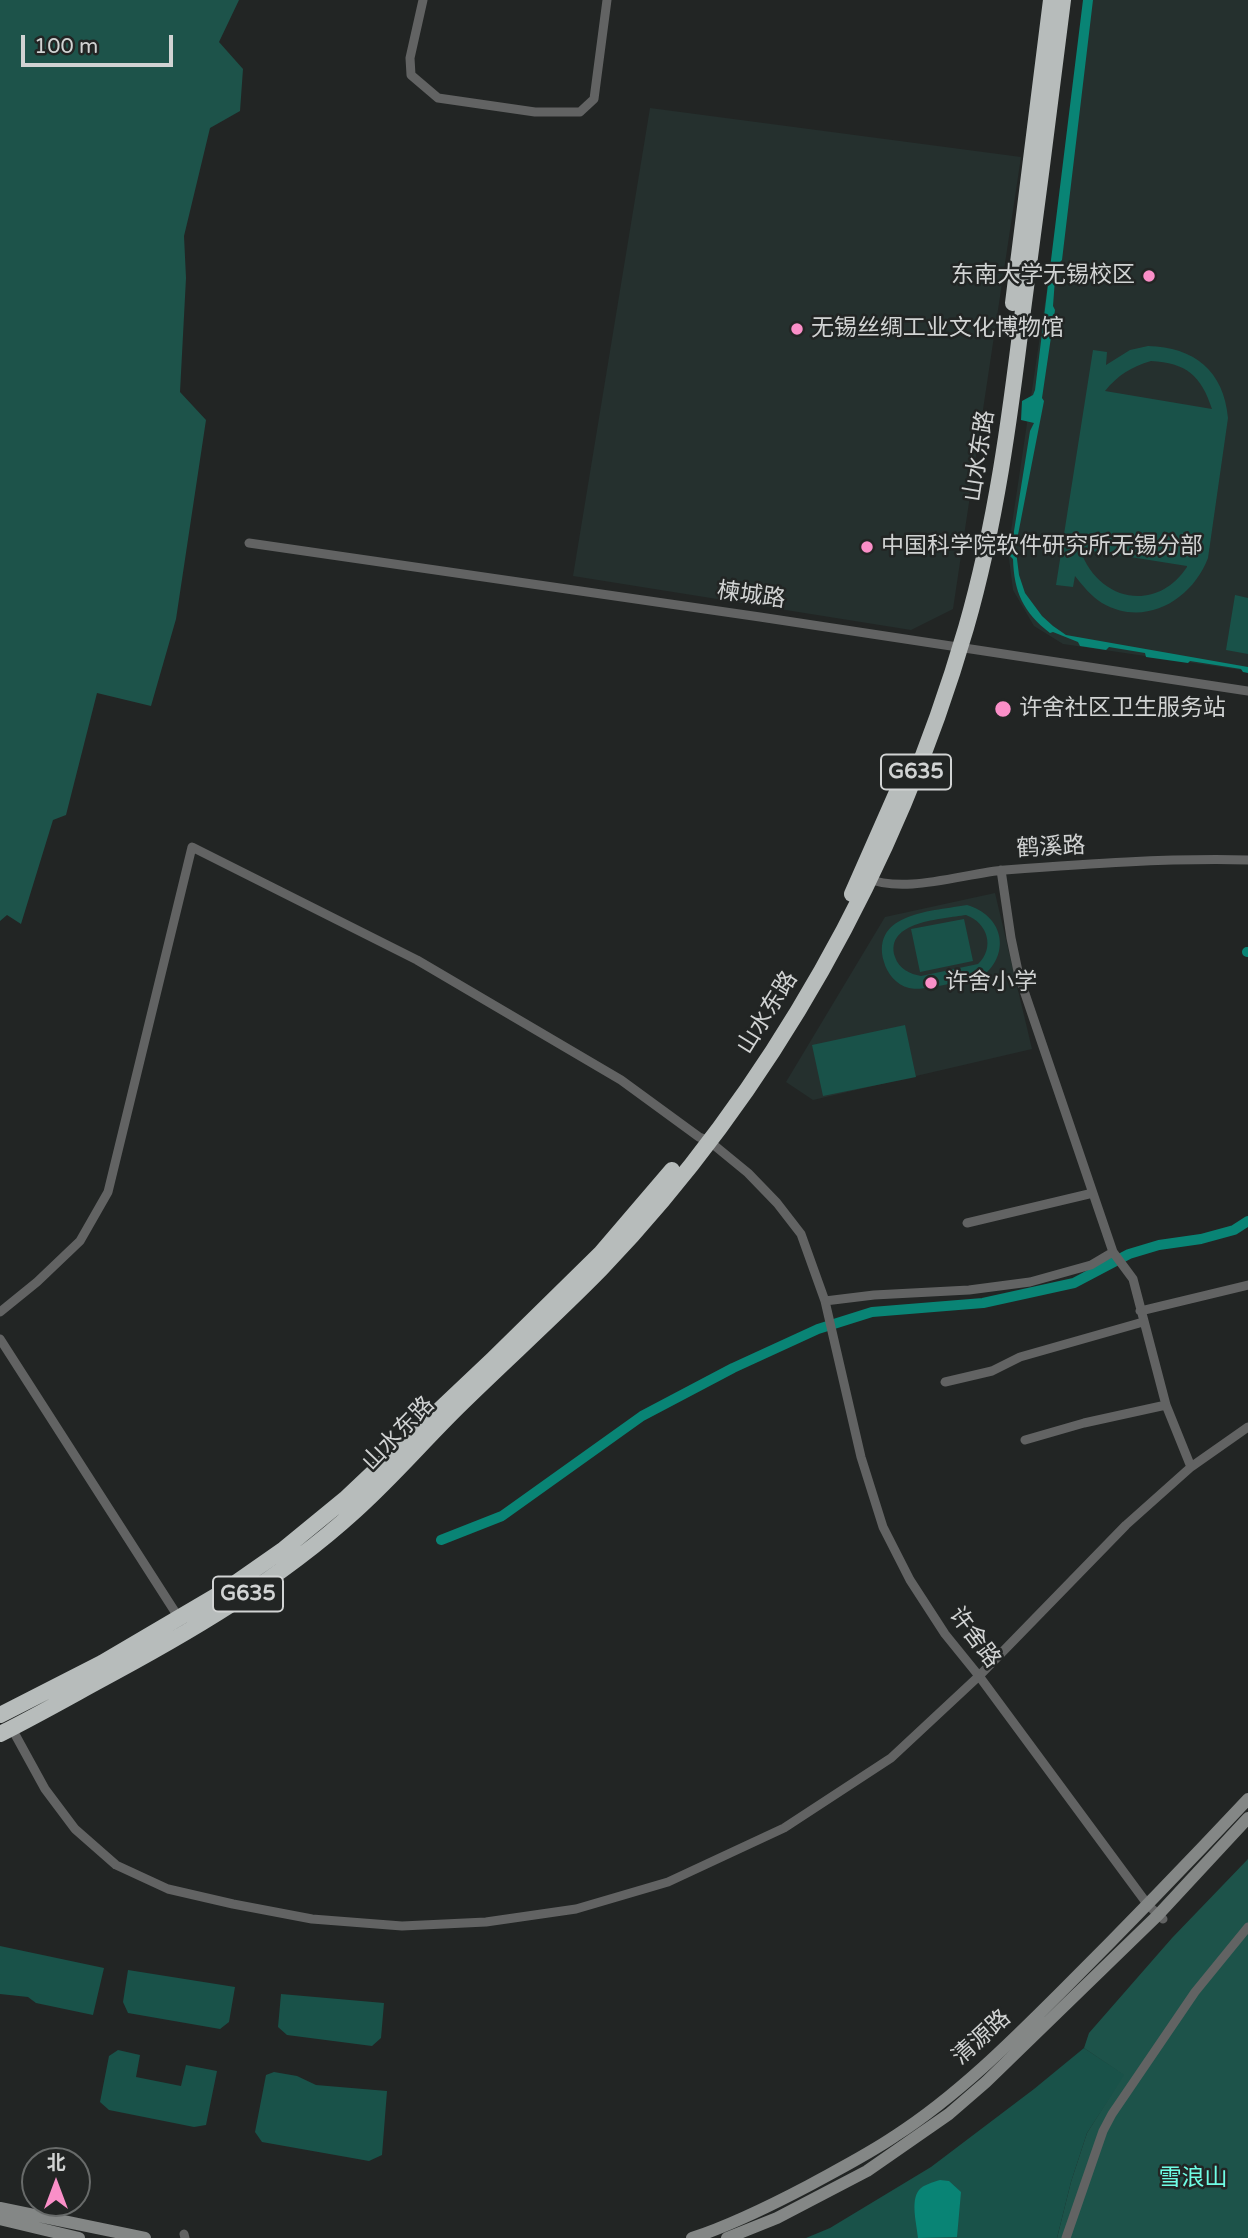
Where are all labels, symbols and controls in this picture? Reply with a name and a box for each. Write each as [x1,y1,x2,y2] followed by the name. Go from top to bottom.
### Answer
[24,21,177,65] scale bar
[34,34,98,59] text: 100 m
[951,262,1135,290] place label: 东南大学无锡校区
[1141,268,1157,284] marker: 东南大学无锡校区
[811,315,1064,343] place label: 无锡丝绸工业文化博物馆
[789,321,805,337] marker: 无锡丝绸工业文化博物馆
[959,408,1001,504] street label: 山水东路
[881,533,1203,561] place label: 中国科学院软件研究所无锡分部
[859,539,875,555] marker: 中国科学院软件研究所无锡分部
[715,578,787,614] street label: 楝城路
[1019,695,1226,723] place label: 许舍社区卫生服务站
[993,699,1013,719] marker: 许舍社区卫生服务站
[881,754,951,790] road number: G635
[1016,832,1086,864] street label: 鹤溪路
[732,967,804,1059] street label: 山水东路
[945,969,1037,997] place label: 许舍小学
[923,975,939,991] marker: 许舍小学
[357,1391,441,1477] street label: 山水东路
[213,1576,283,1612] road number: G635
[942,1602,1006,1674] street label: 许舍路
[947,2005,1017,2071] street label: 清源路
[21,2147,91,2217] north arrow
[46,2152,66,2174] text: 北
[1159,2165,1227,2193] park label: 雪浪山

